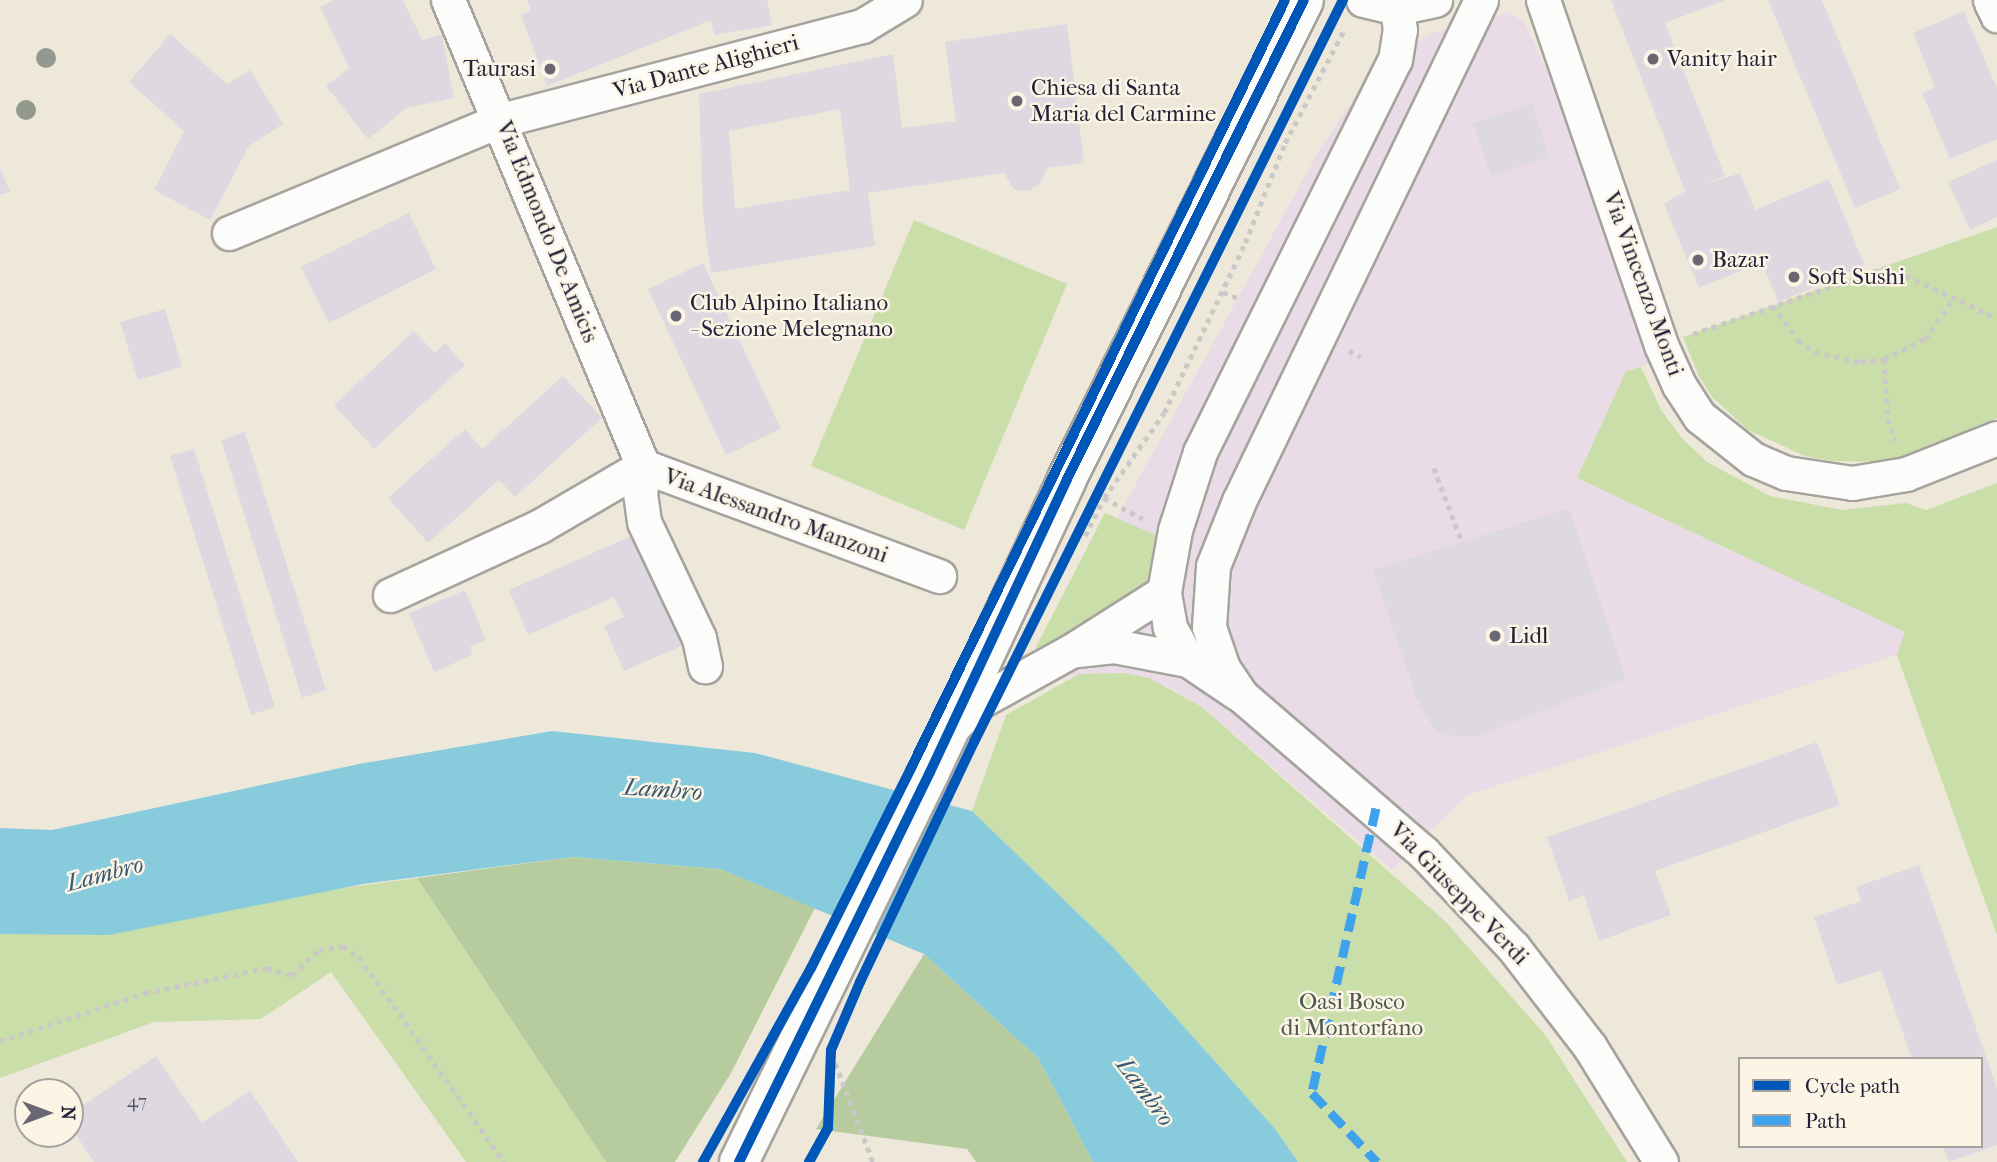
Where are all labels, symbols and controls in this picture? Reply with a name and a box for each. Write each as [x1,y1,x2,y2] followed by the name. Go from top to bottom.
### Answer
[610,29,802,105] street label: Via Dante Alighieri
[1667,45,1777,73] place label: Vanity hair
[1645,51,1661,67] marker: Vanity hair
[463,55,536,83] place label: Taurasi
[542,61,558,77] marker: Taurasi
[1031,74,1216,128] place label: Chiesa di Santa Maria del Carmine
[1009,93,1025,109] marker: Chiesa di Santa Maria del Carmine
[490,117,604,347] street label: Via Edmondo De Amicis
[1597,188,1689,380] street label: Via Vincenzo Monti
[1712,246,1768,274] place label: Bazar
[1690,252,1706,268] marker: Bazar
[1808,263,1905,291] place label: Soft Sushi
[1786,269,1802,285] marker: Soft Sushi
[690,289,893,343] place label: Club Alpino Italiano - Sezione Melegnano
[668,308,684,324] marker: Club Alpino Italiano - Sezione Melegnano
[660,463,892,569] street label: Via Alessandro Manzoni
[1509,622,1548,650] place label: Lidl
[1487,628,1503,644] marker: Lidl
[623,773,703,807] water label: Lambro
[1384,817,1534,971] street label: Via Giuseppe Verdi
[63,850,147,898] water label: Lambro
[1281,988,1423,1042] park label: Oasi Bosco di Montorfano
[1110,1052,1180,1132] water label: Lambro
[1738,1057,1983,1148] legend
[1805,1074,1900,1098] text: Cycle path
[14,1078,84,1148] north arrow
[127,1091,147,1113] house number: 47
[57,1106,79,1120] text: N
[1805,1109,1846,1133] text: Path

